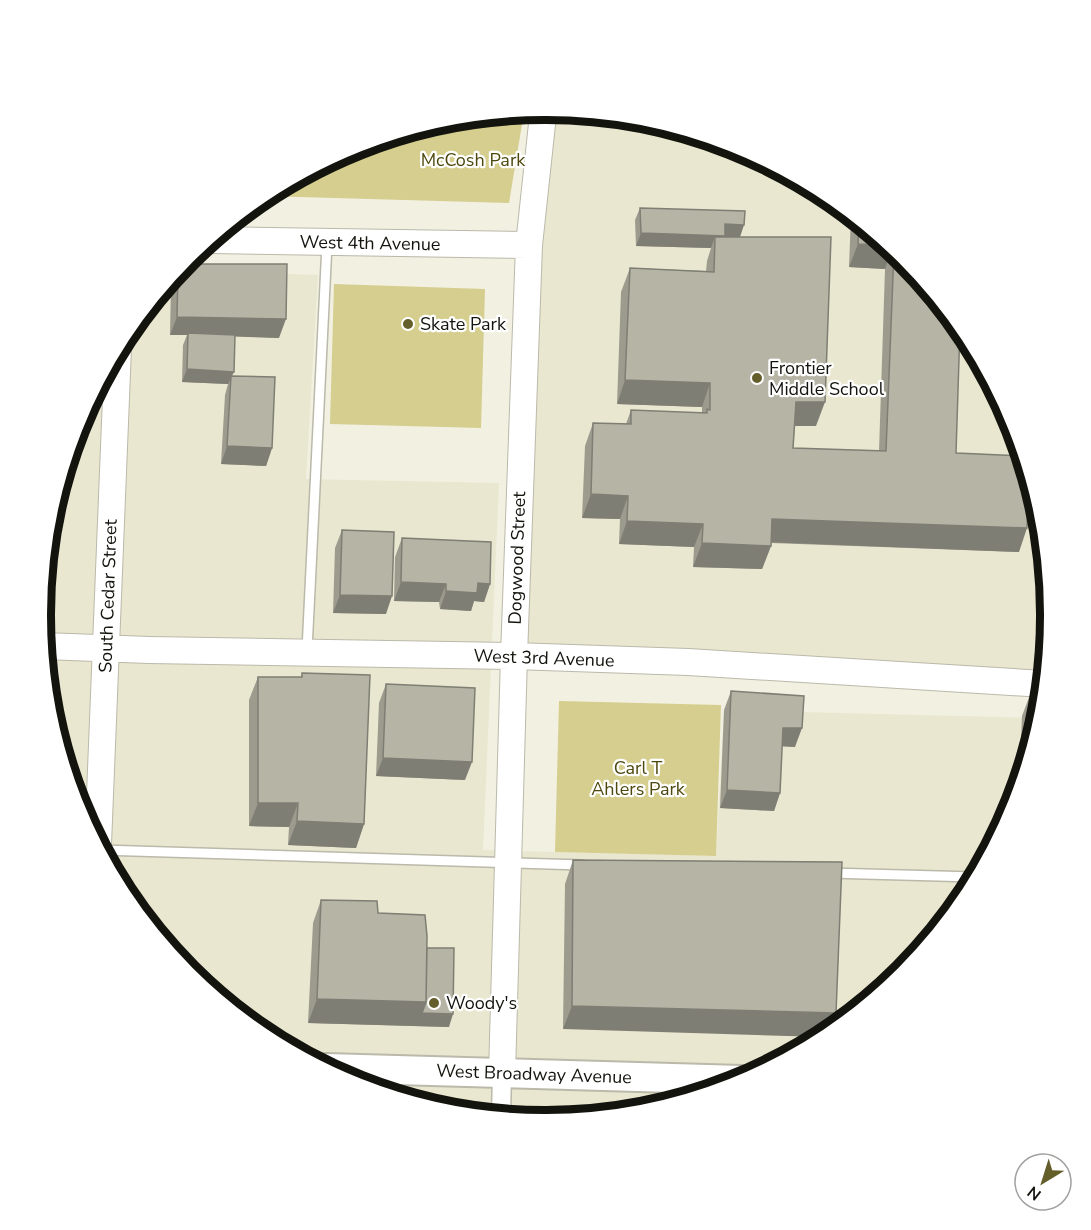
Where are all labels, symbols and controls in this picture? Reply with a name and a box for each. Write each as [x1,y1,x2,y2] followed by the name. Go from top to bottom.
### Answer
[421,148,526,172] park label: McCosh Park
[299,230,441,256] street label: West 4th Avenue
[420,312,507,336] place label: Skate Park
[401,317,415,331] marker: Skate Park
[769,356,885,401] place label: Frontier Middle School
[750,371,764,385] marker: Frontier Middle School
[503,490,531,625] street label: Dogwood Street
[93,518,123,673] street label: South Cedar Street
[473,644,615,672] street label: West 3rd Avenue
[591,756,686,801] park label: Carl T Ahlers Park
[446,991,517,1015] place label: Woody's
[427,996,441,1010] marker: Woody's
[436,1059,632,1089] street label: West Broadway Avenue
[1013,1152,1073,1212] north arrow
[1023,1181,1046,1205] text: N

